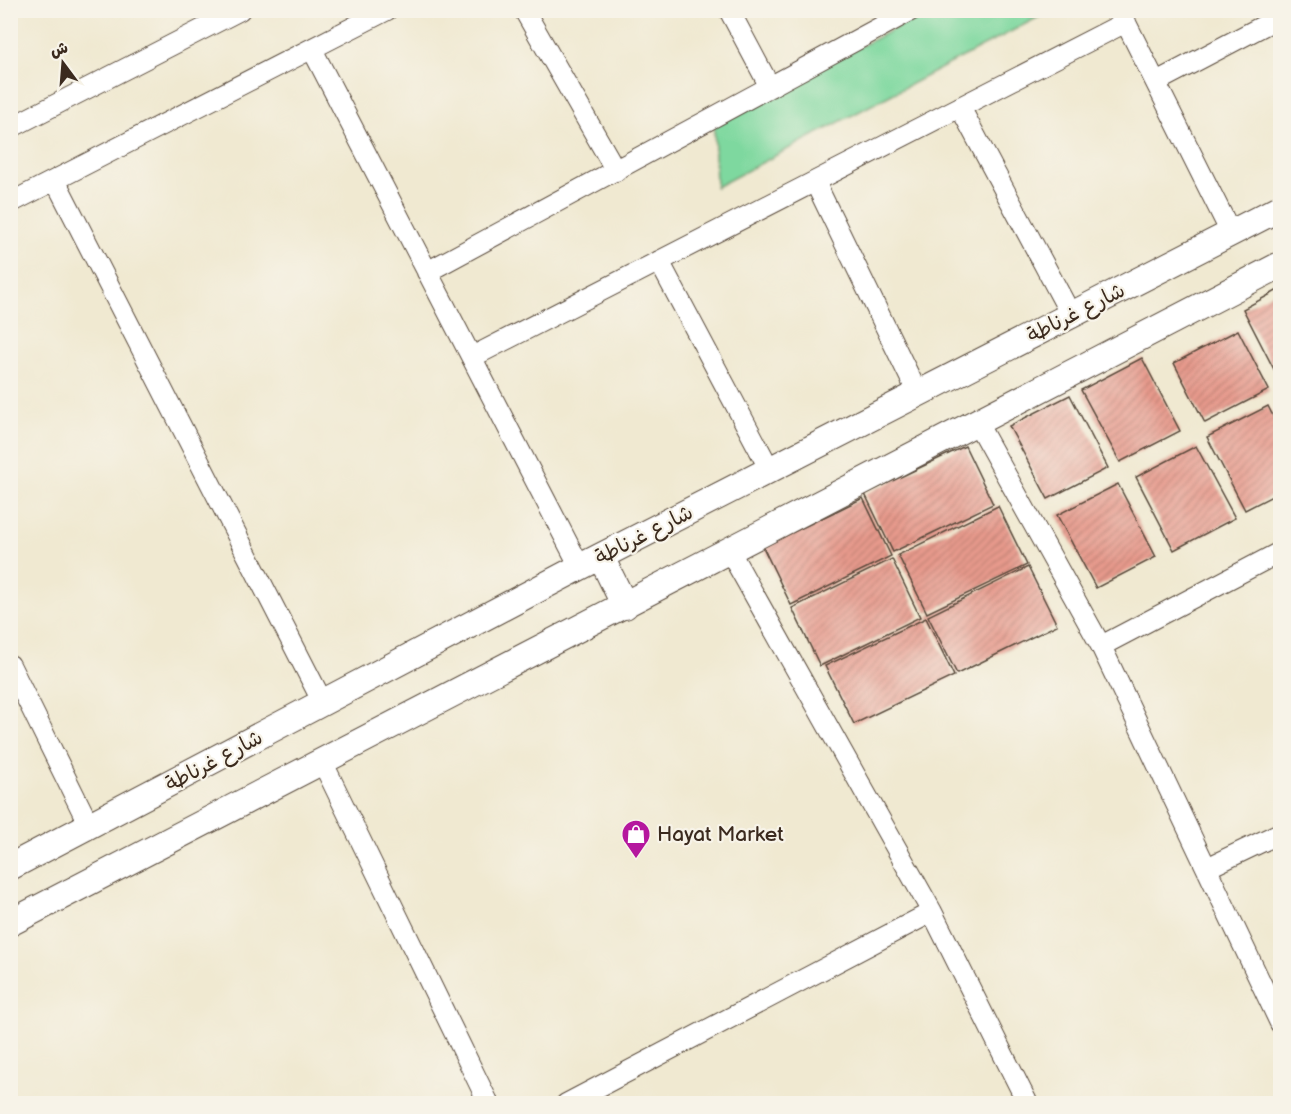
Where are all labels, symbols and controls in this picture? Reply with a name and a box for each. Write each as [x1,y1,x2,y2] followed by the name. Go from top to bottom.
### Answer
[33,33,93,93] north arrow
[48,38,70,62] text: ش
[1023,278,1130,350] street label: شارع غرناطة
[591,500,698,572] street label: شارع غرناطة
[161,725,268,799] street label: شارع غرناطة
[620,818,652,860] shop icon: Hayat Market
[657,822,784,847] place label: Hayat Market

